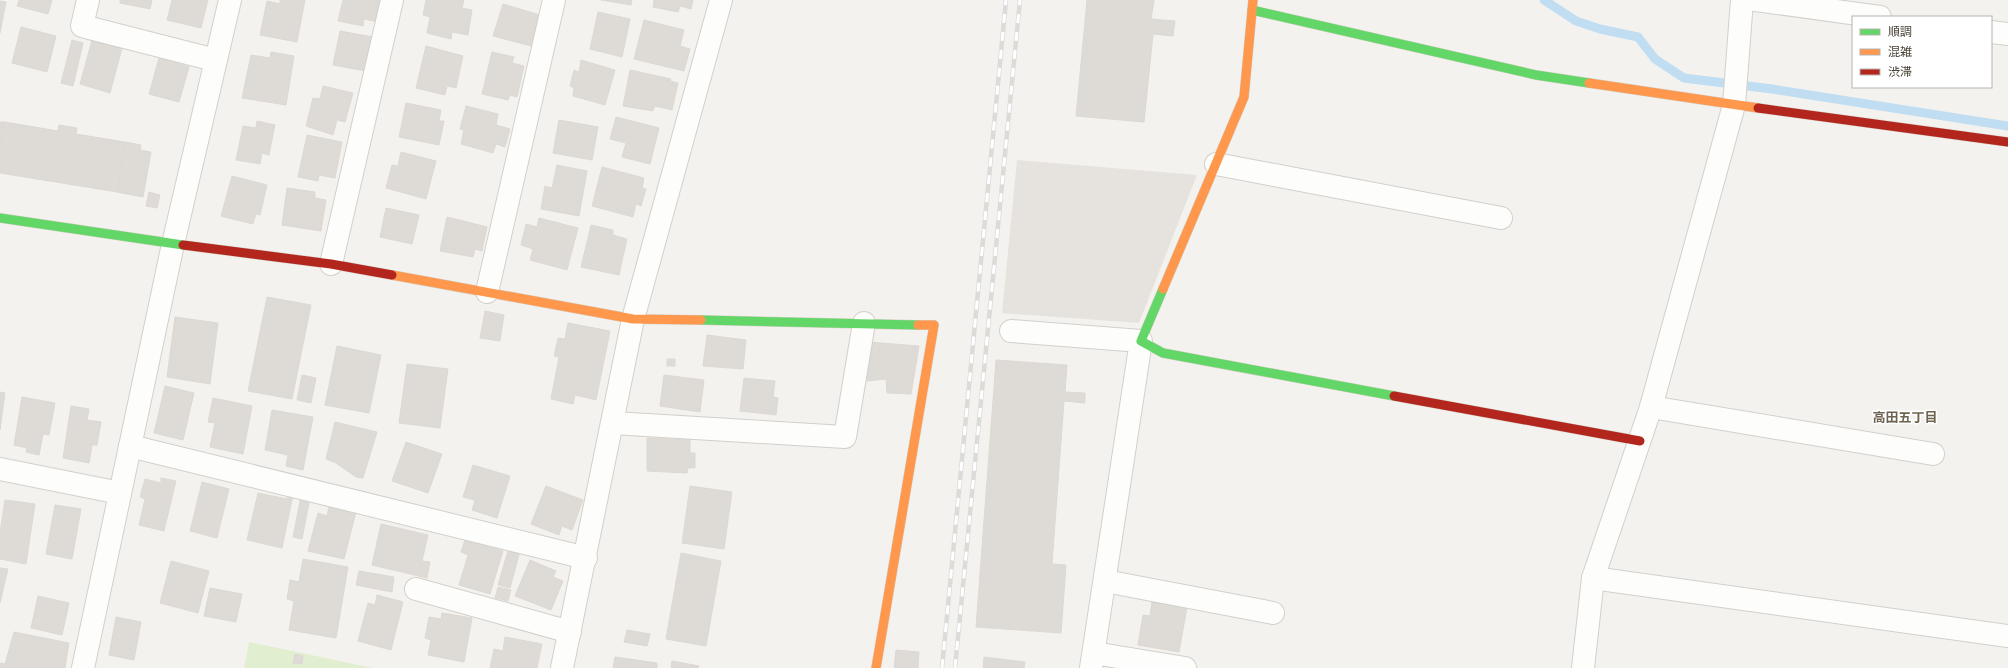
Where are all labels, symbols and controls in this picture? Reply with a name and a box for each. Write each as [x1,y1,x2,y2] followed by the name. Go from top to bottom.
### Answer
[1852,16,1992,88] legend
[1888,24,1912,40] text: 順調
[1888,44,1912,60] text: 混雑
[1888,64,1912,80] text: 渋滞
[1872,409,1938,427] district label: 高田五丁目

